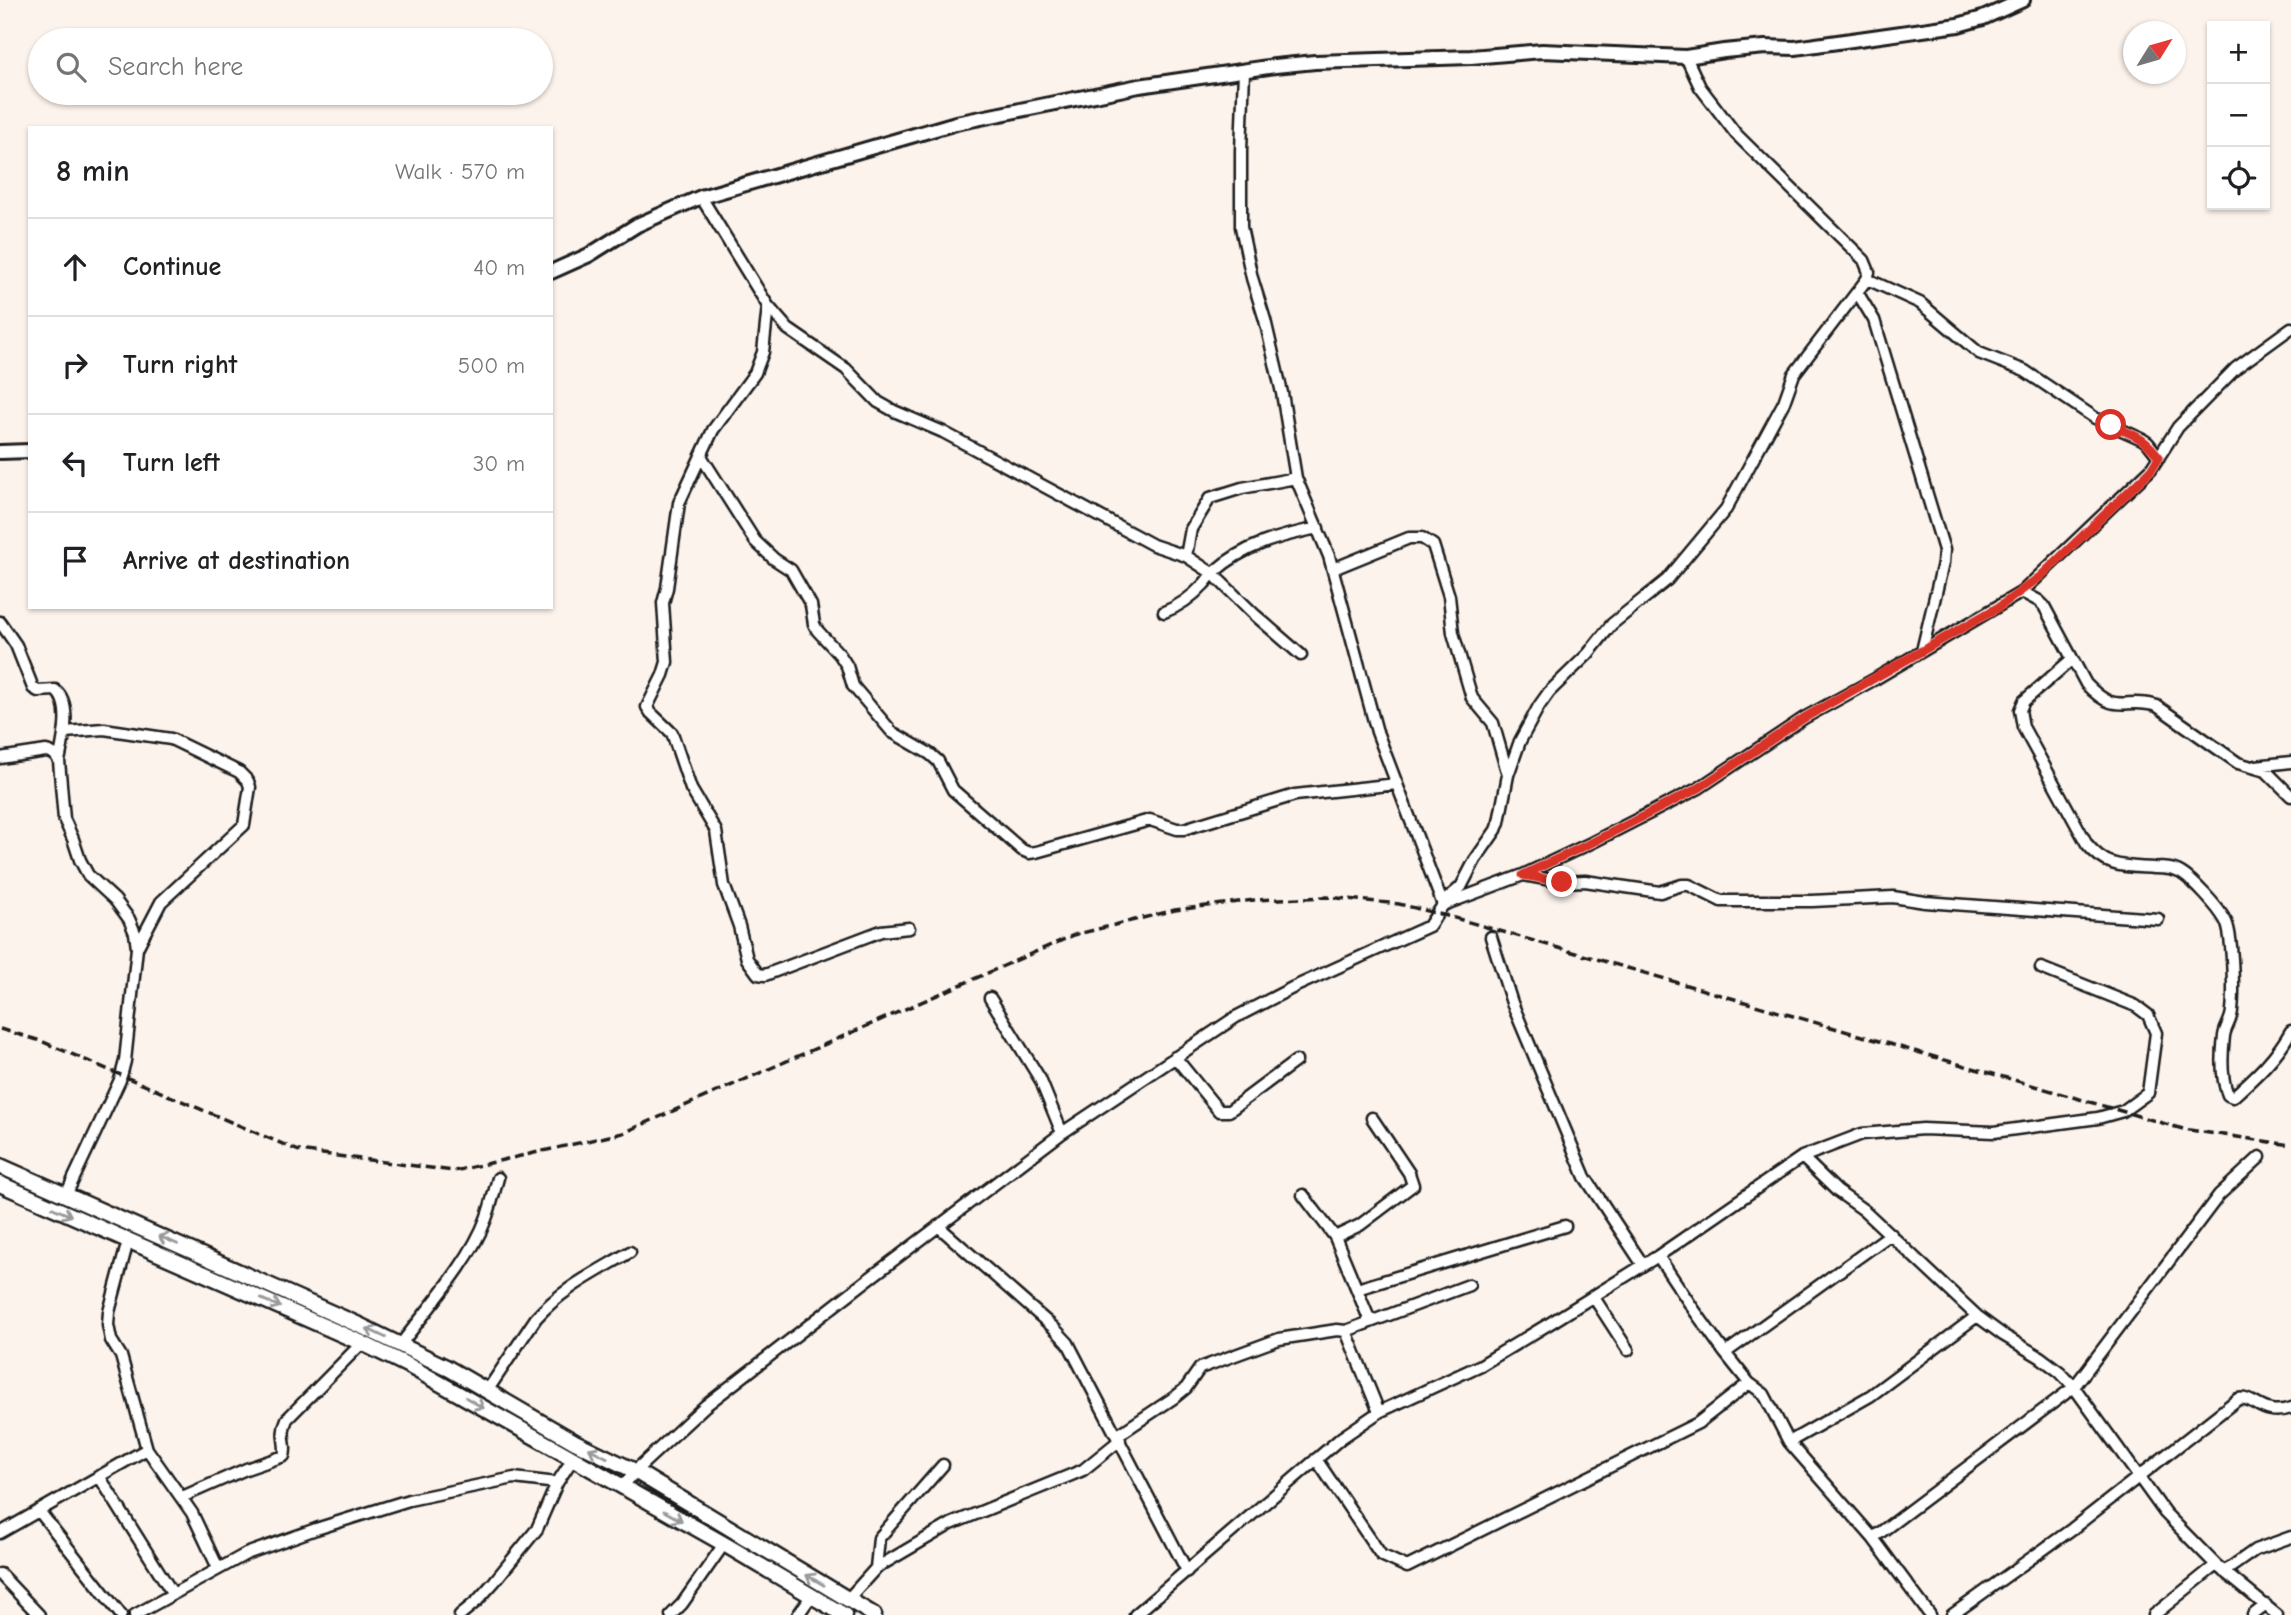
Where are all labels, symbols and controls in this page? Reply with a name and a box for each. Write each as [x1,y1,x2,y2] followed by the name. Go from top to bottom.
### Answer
[2123,21,2186,84] north arrow
[2207,21,2270,210] map controls
[2207,21,2270,84] button: +
[28,28,553,105] search box
[52,48,90,86] icon: search
[108,52,243,82] text: Search here
[2207,84,2270,147] button: −
[2207,147,2270,210] button: locate
[56,154,130,189] text: 8 min
[395,158,525,185] text: Walk · 570 m
[56,248,94,286] icon: ahead
[123,252,221,282] text: Continue
[473,254,525,281] text: 40 m
[56,346,94,384] icon: right
[123,350,237,380] text: Turn right
[458,352,525,379] text: 500 m
[2095,409,2126,440] route start
[56,444,94,482] icon: left
[123,448,220,478] text: Turn left
[473,450,525,477] text: 30 m
[56,542,94,580] icon: arrive
[123,546,350,576] text: Arrive at destination
[1546,866,1577,897] route end
[51,1206,73,1219] one-way arrow
[158,1233,180,1246] one-way arrow
[260,1298,281,1311] one-way arrow
[366,1326,387,1339] one-way arrow
[465,1396,485,1410] one-way arrow
[588,1446,609,1460] one-way arrow
[662,1509,682,1523] one-way arrow
[806,1573,826,1587] one-way arrow

